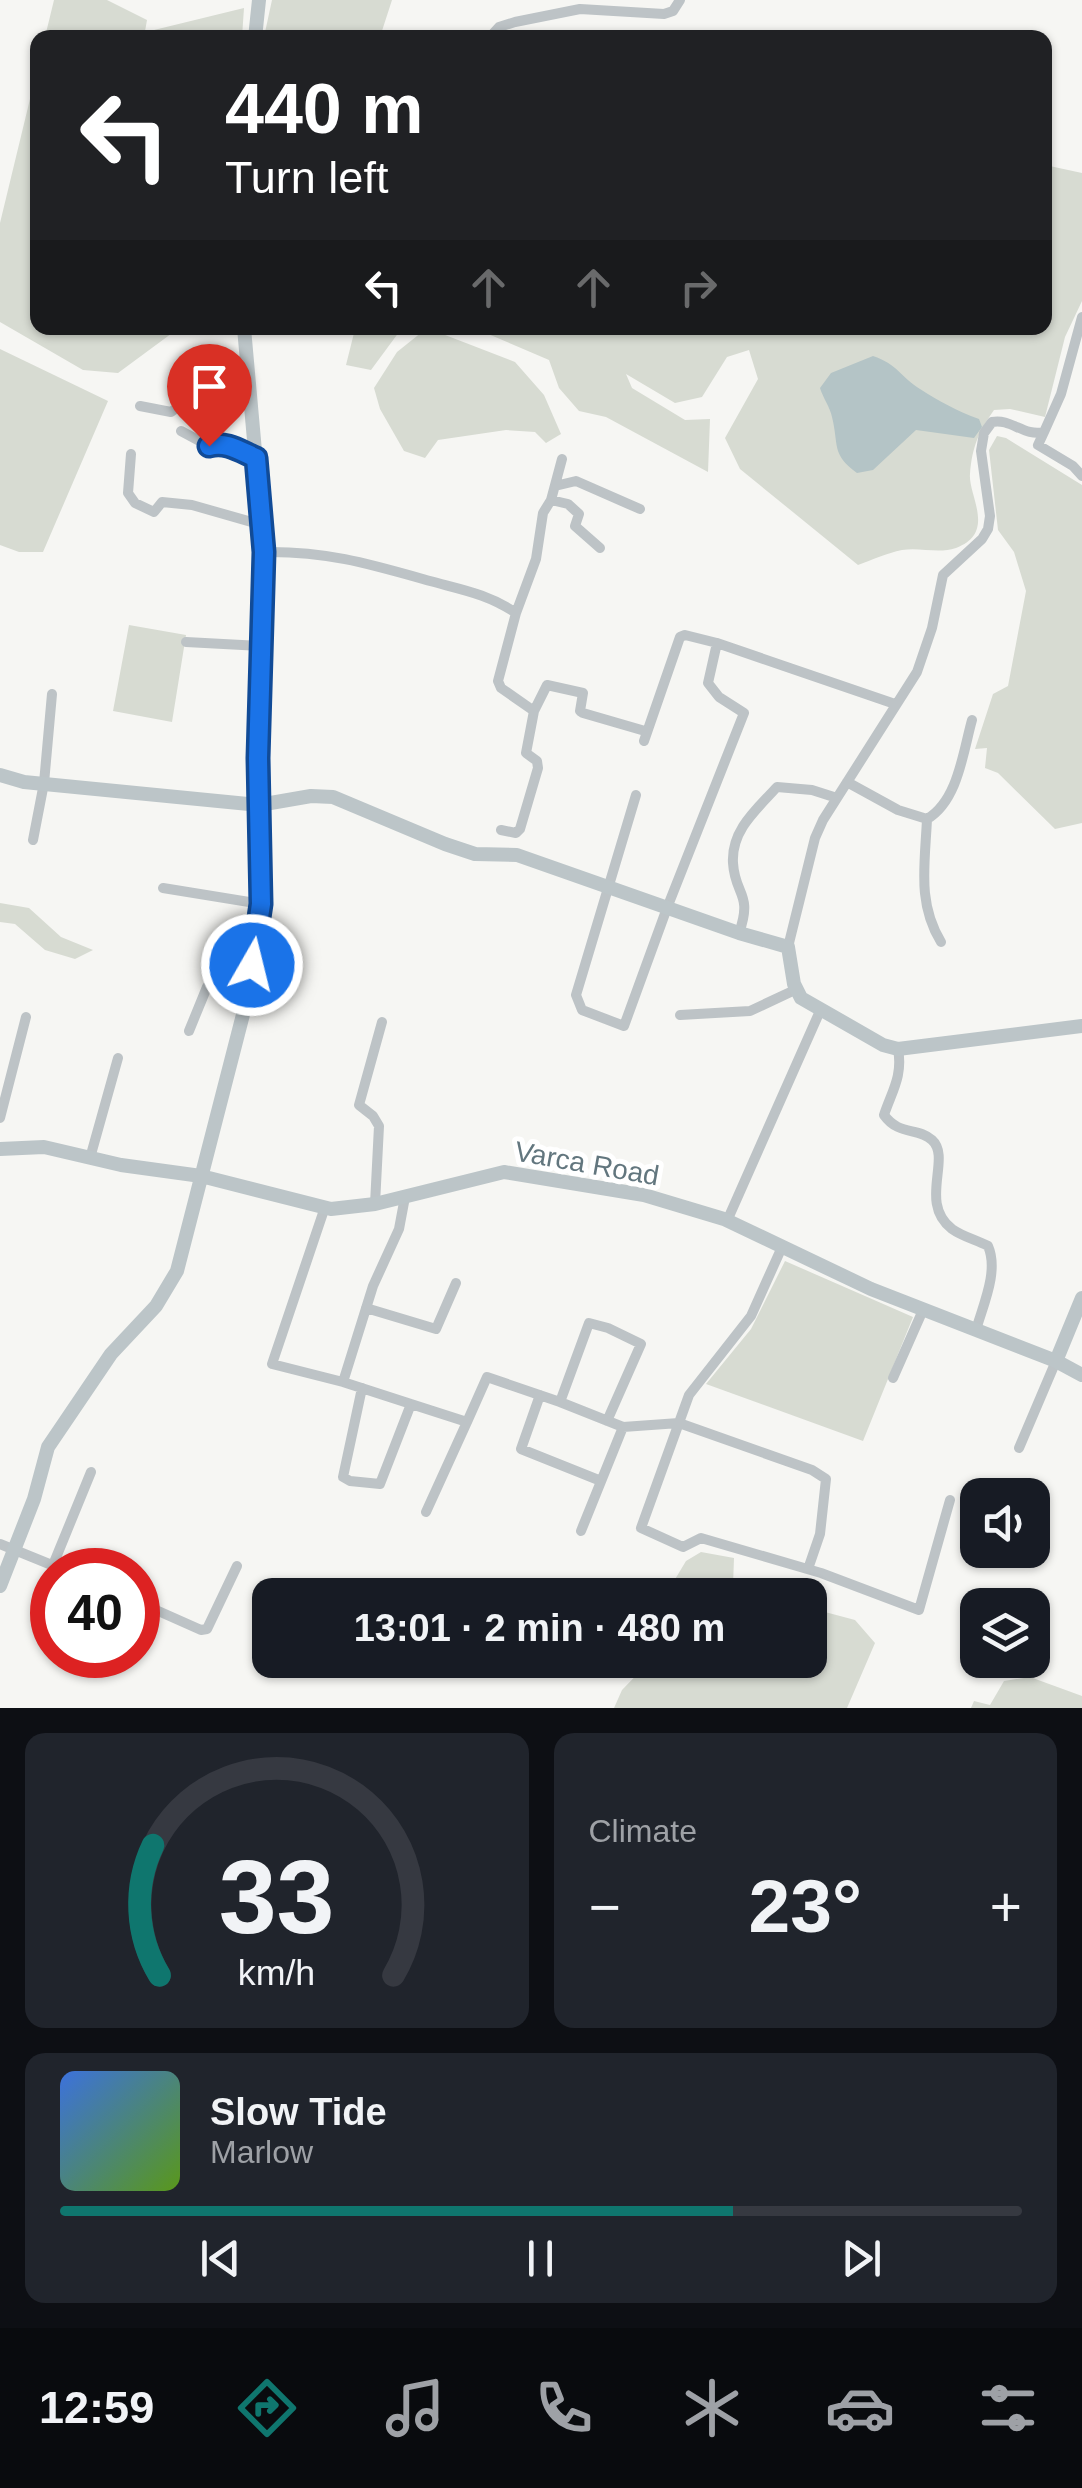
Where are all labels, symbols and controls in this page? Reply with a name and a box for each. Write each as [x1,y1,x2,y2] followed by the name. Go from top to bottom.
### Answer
[60,70,190,200] icon: left
[225,70,423,148] text: 440 m
[225,152,388,203] text: Turn left
[356,260,411,315] icon: left
[461,260,516,315] icon: ahead
[566,260,621,315] icon: ahead
[671,260,726,315] icon: right
[167,344,252,447] pin
[182,359,237,414] icon: arrive
[200,913,304,1017] position arrow
[512,1136,661,1191] street label: Varca Road
[960,1478,1050,1678] map controls
[960,1478,1050,1568] button: sound
[30,1548,160,1678] speed limit sign: 40
[960,1588,1050,1678] button: layers
[354,1607,725,1649] text: 13:01 · 2 min · 480 m
[589,1813,697,1849] text: Climate
[219,1839,335,1955] text: 33
[749,1864,862,1948] text: 23°
[589,1876,621,1938] text: −
[990,1876,1022,1938] text: +
[238,1953,315,1993] text: km/h
[210,2091,387,2133] text: Slow Tide
[210,2134,313,2170] text: Marlow
[193,2231,248,2286] icon: previous
[513,2231,568,2286] icon: pause
[834,2231,889,2286] icon: next
[232,2373,302,2443] icon: directions
[380,2373,450,2443] icon: music
[529,2373,599,2443] icon: phone
[677,2373,747,2443] icon: climate
[825,2373,895,2443] icon: car
[973,2373,1043,2443] icon: filters
[39,2382,154,2433] text: 12:59

